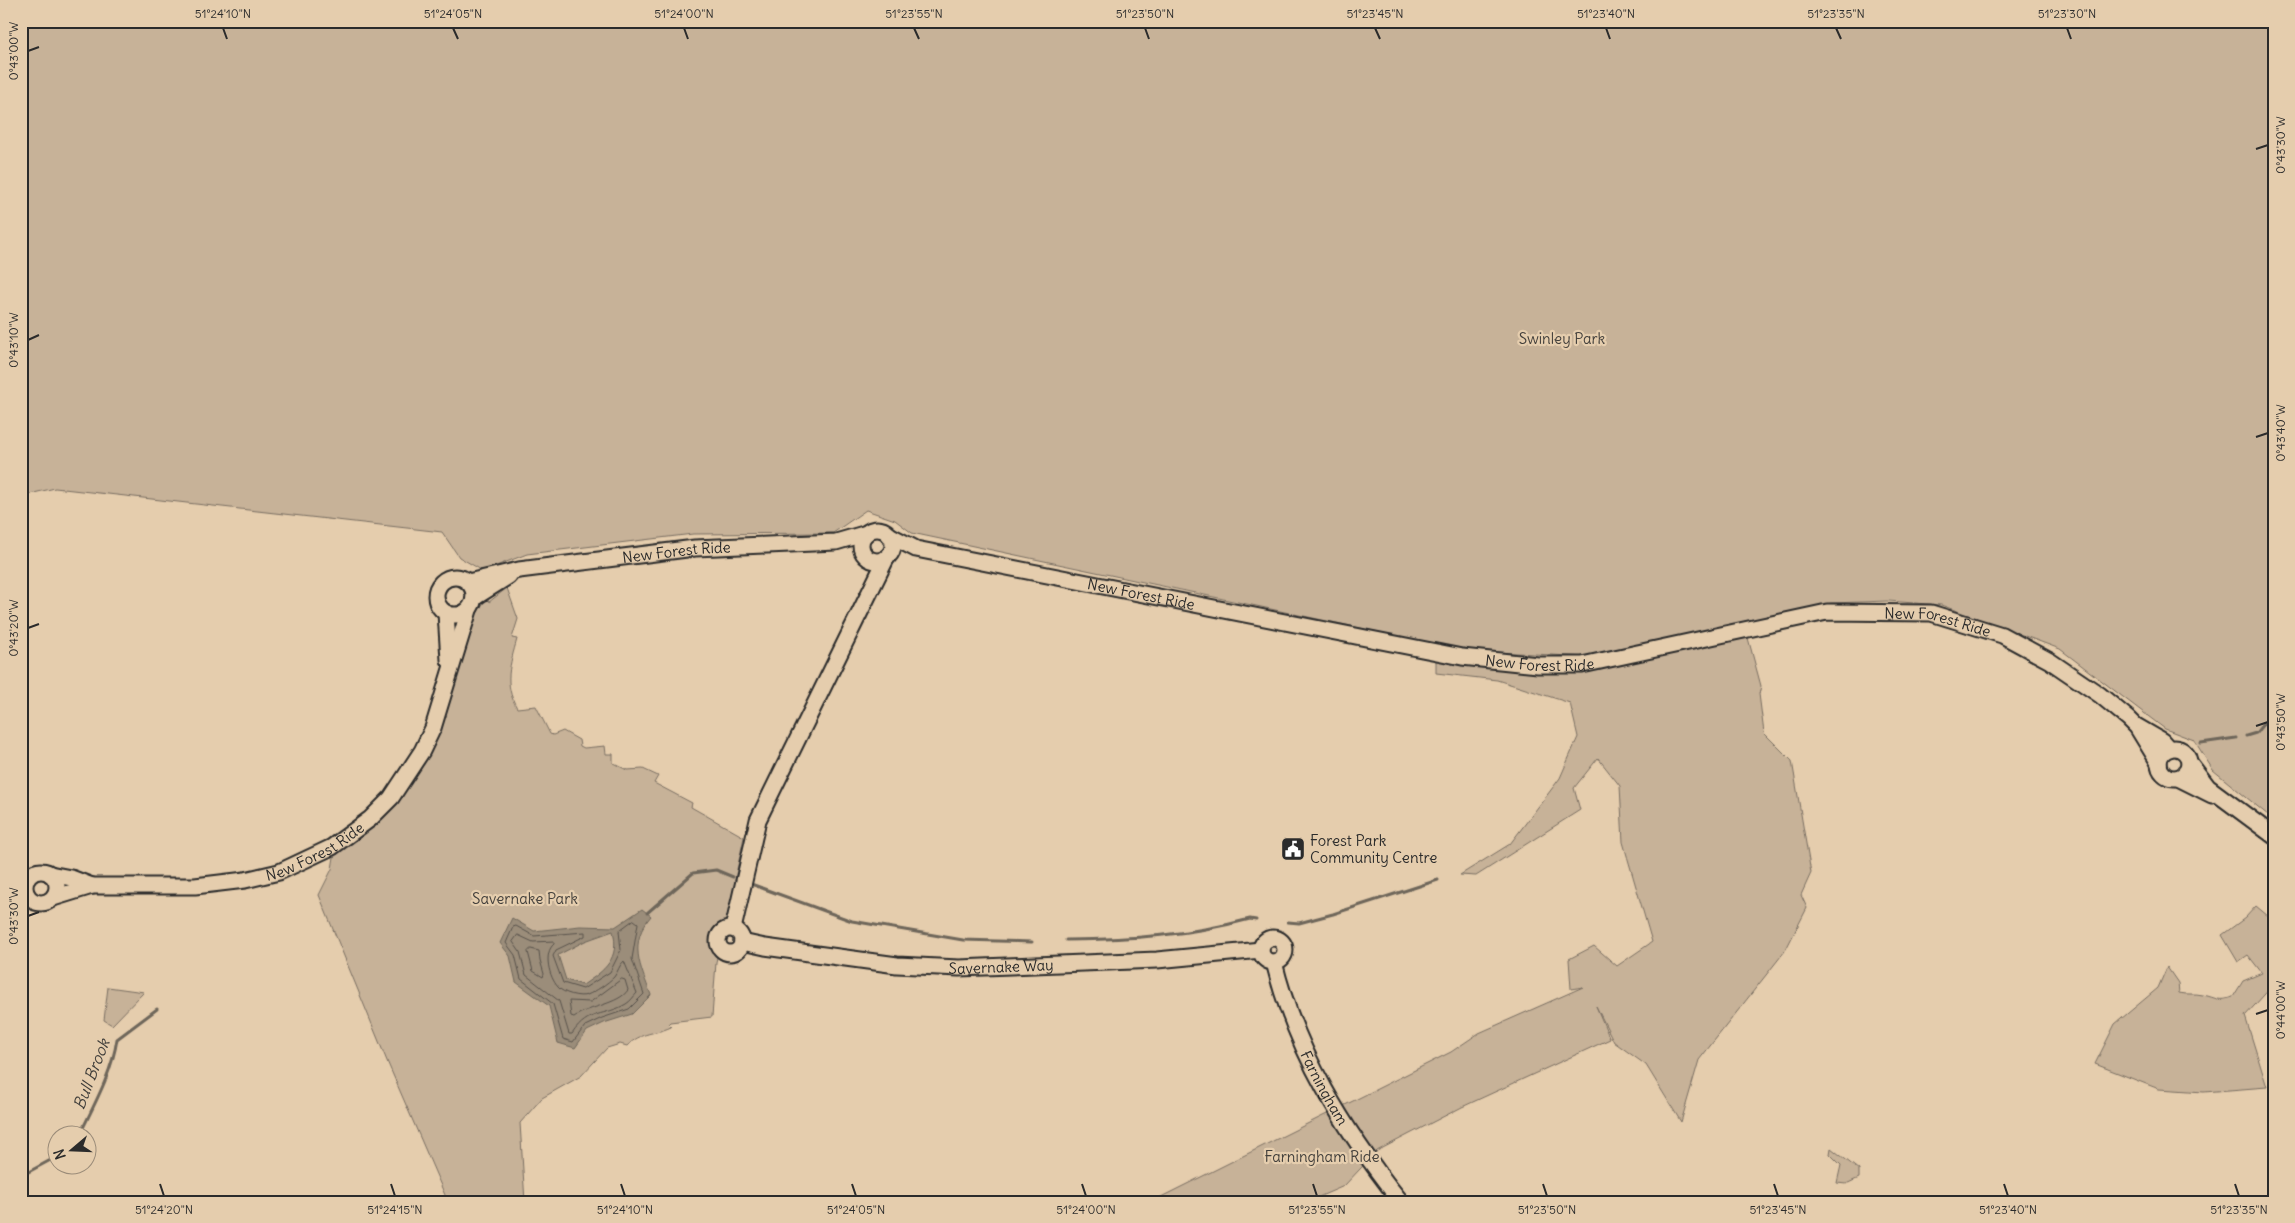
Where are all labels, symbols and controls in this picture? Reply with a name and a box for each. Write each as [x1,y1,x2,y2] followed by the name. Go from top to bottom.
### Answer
[195,6,251,21] text: 51°24'10"N
[424,6,482,21] text: 51°24'05"N
[654,6,714,21] text: 51°24'00"N
[885,6,943,21] text: 51°23'55"N
[1116,6,1174,21] text: 51°23'50"N
[1346,6,1404,21] text: 51°23'45"N
[1577,6,1635,21] text: 51°23'40"N
[1807,6,1865,21] text: 51°23'35"N
[2038,6,2096,21] text: 51°23'30"N
[6,22,21,80] text: 0°43'00"W
[2273,116,2288,174] text: 0°43'30"W
[6,312,21,368] text: 0°43'10"W
[1519,329,1606,348] park label: Swinley Park
[2273,404,2288,462] text: 0°43'40"W
[621,537,731,567] street label: New Forest Ride
[1086,574,1197,613] street label: New Forest Ride
[6,599,21,657] text: 0°43'20"W
[1884,603,1993,641] street label: New Forest Ride
[1484,650,1596,675] street label: New Forest Ride
[2273,693,2288,751] text: 0°43'50"W
[264,818,367,884] street label: New Forest Ride
[1310,831,1437,867] place label: Forest Park Community Centre
[1280,836,1306,862] public building icon: Forest Park Community Centre
[6,887,21,945] text: 0°43'30"W
[472,889,578,908] park label: Savernake Park
[948,955,1054,978] street label: Savernake Way
[2273,981,2288,1039] text: 0°44'00"W
[68,1034,114,1112] water label: Bull Brook
[1297,1047,1353,1128] street label: Farningham
[48,1126,98,1176] north arrow
[50,1147,70,1162] text: N
[1264,1147,1380,1166] park label: Farningham Ride
[135,1202,193,1217] text: 51°24'20"N
[367,1202,423,1217] text: 51°24'15"N
[597,1202,653,1217] text: 51°24'10"N
[827,1202,885,1217] text: 51°24'05"N
[1056,1202,1116,1217] text: 51°24'00"N
[1288,1202,1346,1217] text: 51°23'55"N
[1518,1202,1576,1217] text: 51°23'50"N
[1749,1202,1807,1217] text: 51°23'45"N
[1979,1202,2037,1217] text: 51°23'40"N
[2210,1202,2268,1217] text: 51°23'35"N

